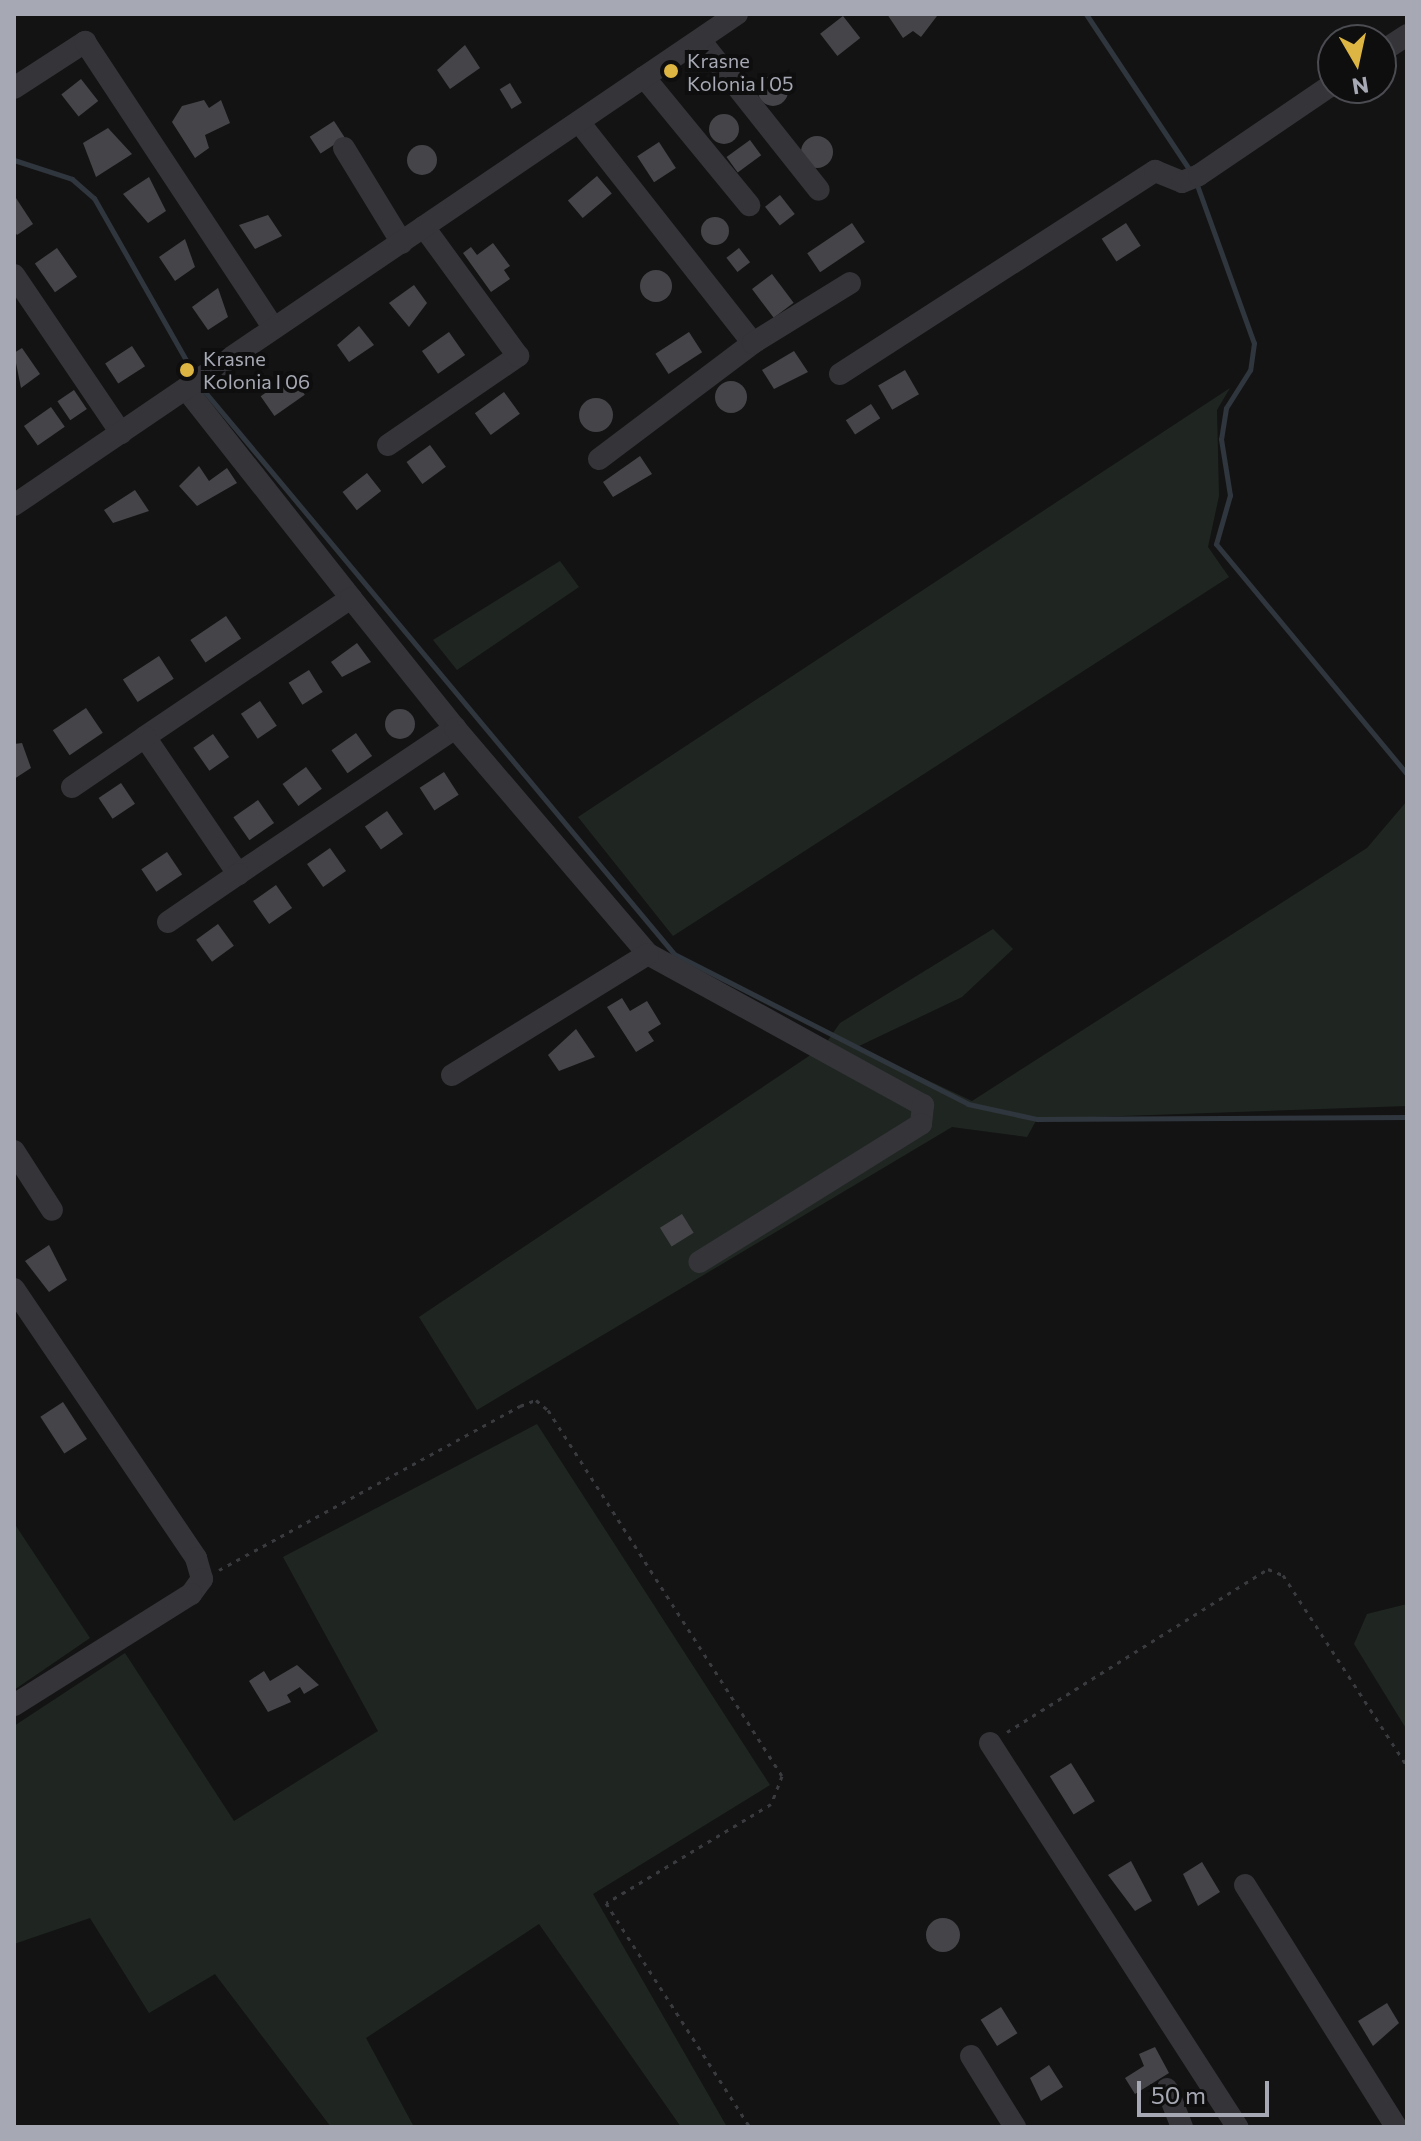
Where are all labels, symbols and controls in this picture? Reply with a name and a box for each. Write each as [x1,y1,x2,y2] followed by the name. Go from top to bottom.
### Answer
[1317,24,1397,104] north arrow
[687,48,794,95] place label: Krasne Kolonia I 05
[662,62,680,80] marker: Krasne Kolonia I 05
[1350,72,1371,101] text: N
[203,346,310,393] place label: Krasne Kolonia I 06
[178,361,196,379] marker: Krasne Kolonia I 06
[1141,2065,1273,2115] scale bar
[1151,2080,1206,2109] text: 50 m

